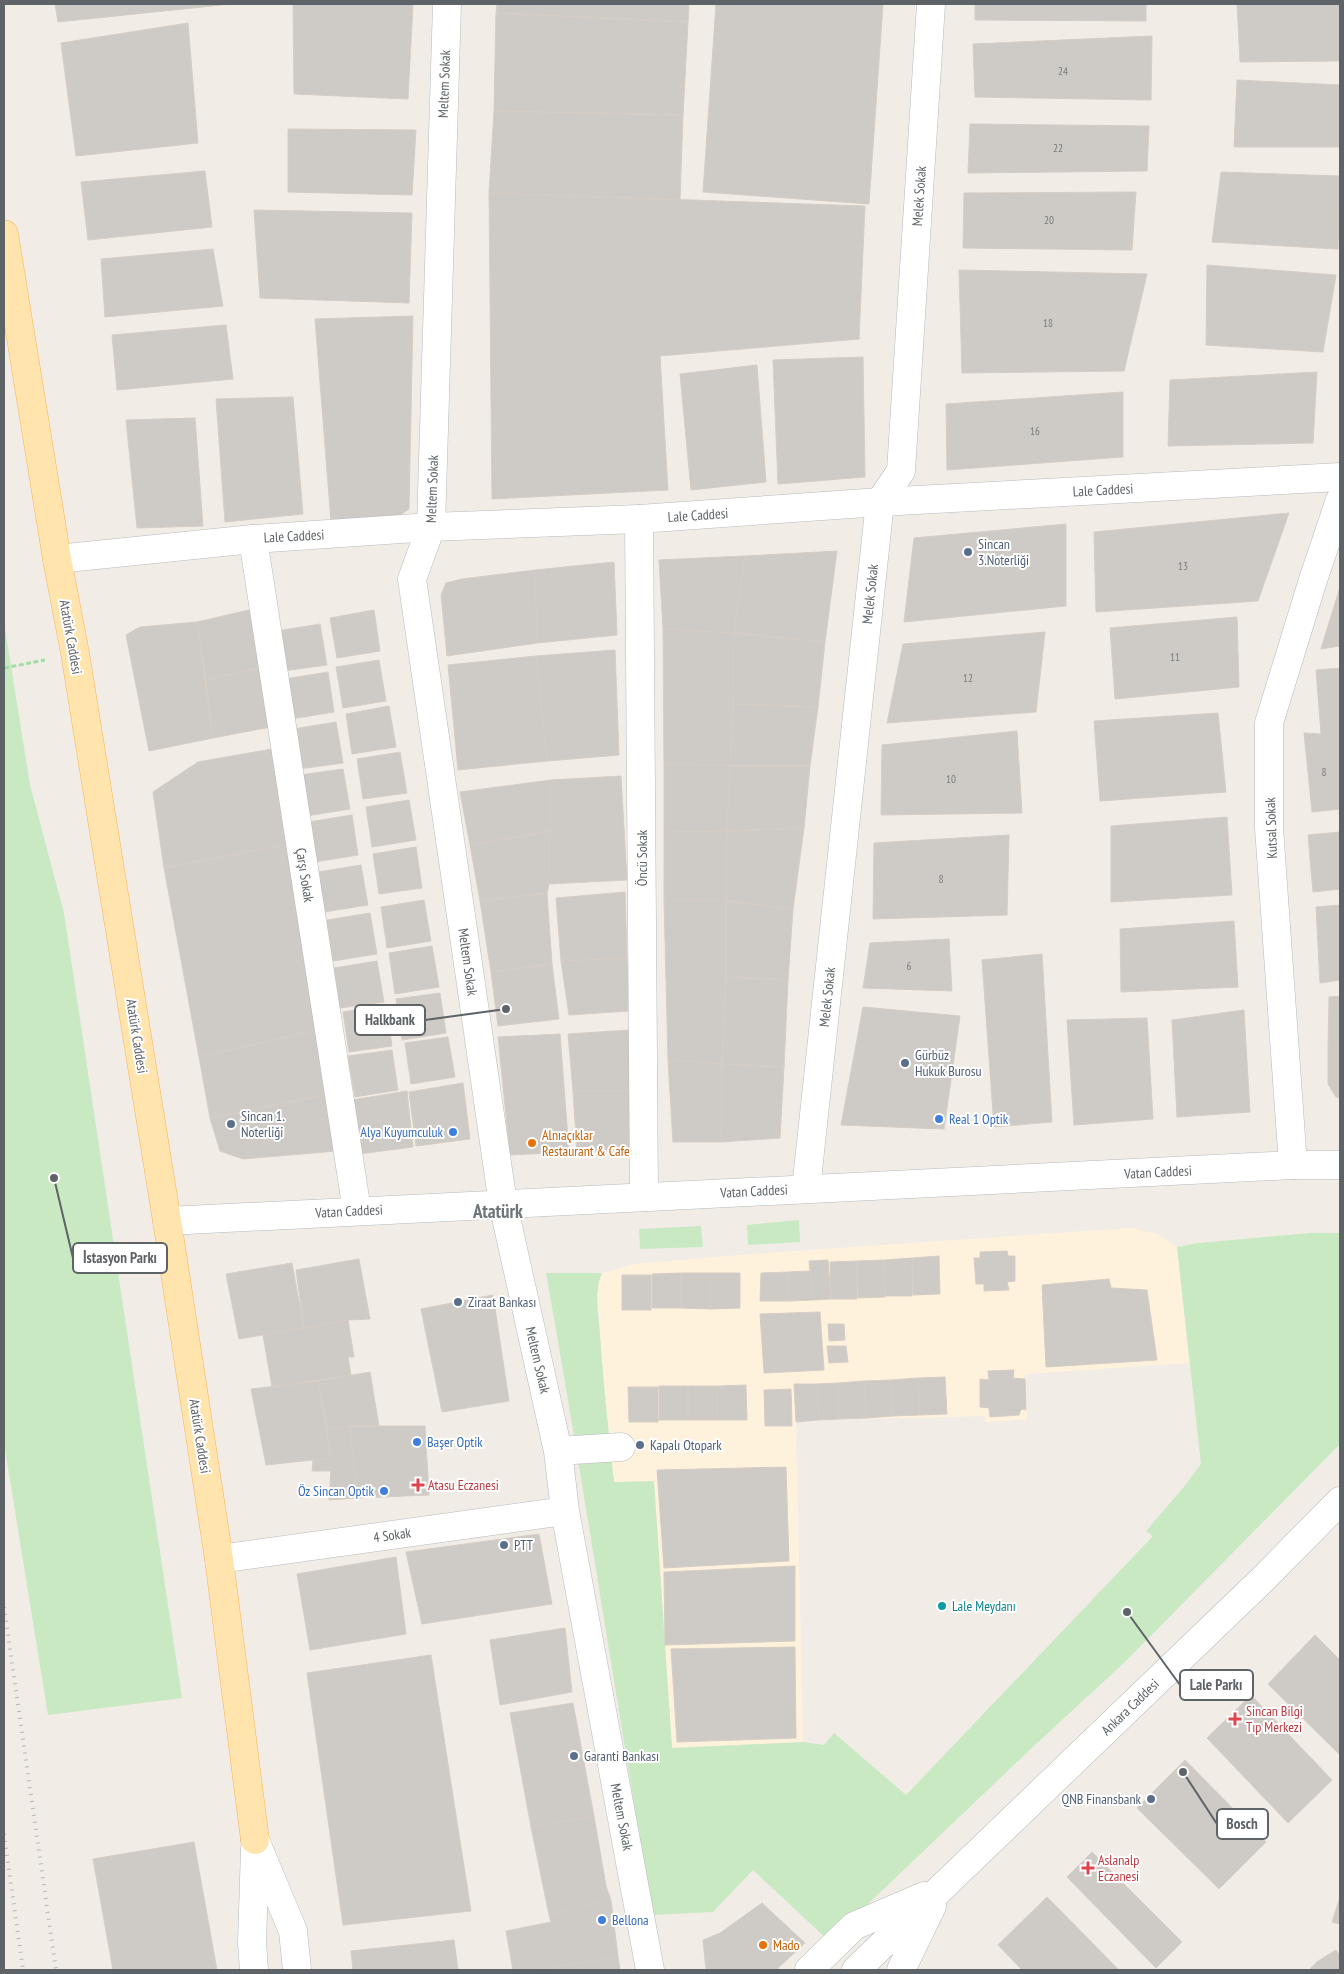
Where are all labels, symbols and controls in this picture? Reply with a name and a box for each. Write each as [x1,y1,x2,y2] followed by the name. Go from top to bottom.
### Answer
[434,49,454,118] street label: Meltem Sokak
[1058,64,1068,78] house number: 24
[1053,141,1063,155] house number: 22
[908,165,930,227] street label: Melek Sokak
[1044,213,1054,227] house number: 20
[1043,316,1053,330] house number: 18
[1030,424,1040,438] house number: 16
[422,454,442,523] street label: Meltem Sokak
[1072,479,1134,501] street label: Lale Caddesi
[667,504,729,526] street label: Lale Caddesi
[263,525,325,547] street label: Lale Caddesi
[978,535,1029,569] place label: Sincan 3.Noterliği
[962,546,974,558] marker: Sincan 3.Noterliği
[1178,559,1188,573] house number: 13
[858,563,882,625] street label: Melek Sokak
[56,598,86,676] street label: Atatürk Caddesi
[1170,650,1180,664] house number: 11
[963,671,973,685] house number: 12
[1322,765,1327,779] house number: 8
[946,772,956,786] house number: 10
[1261,796,1281,859] street label: Kutsal Sokak
[633,829,651,886] street label: Öncü Sokak
[292,846,318,904] street label: Çarşı Sokak
[939,872,944,886] house number: 8
[454,927,482,998] street label: Meltem Sokak
[907,959,912,973] house number: 6
[815,966,839,1028] street label: Melek Sokak
[122,997,152,1075] street label: Atatürk Caddesi
[355,1005,425,1035] callout: Halkbank
[365,1010,416,1029] text: Halkbank
[915,1046,982,1080] place label: Gürbüz Hukuk Burosu
[899,1057,911,1069] marker: Gürbüz Hukuk Burosu
[241,1107,285,1141] place label: Sincan 1. Noterliği
[949,1110,1009,1128] place label: Real 1 Optik
[933,1113,945,1125] marker: Real 1 Optik
[225,1118,237,1130] marker: Sincan 1. Noterliği
[360,1123,444,1141] place label: Alya Kuyumculuk
[447,1126,459,1138] marker: Alya Kuyumculuk
[542,1126,630,1160] place label: Alnıaçıklar Restaurant & Cafe
[526,1137,538,1149] marker: Alnıaçıklar Restaurant & Cafe
[1123,1161,1192,1183] street label: Vatan Caddesi
[719,1180,788,1202] street label: Vatan Caddesi
[472,1199,523,1223] district label: Atatürk
[314,1200,383,1222] street label: Vatan Caddesi
[73,1243,167,1273] callout: İstasyon Parkı
[83,1248,157,1267] text: İstasyon Parkı
[468,1293,536,1311] place label: Ziraat Bankası
[452,1296,464,1308] marker: Ziraat Bankası
[522,1325,555,1396] street label: Meltem Sokak
[185,1397,215,1475] street label: Atatürk Caddesi
[427,1433,483,1451] place label: Başer Optik
[411,1436,423,1448] marker: Başer Optik
[650,1436,722,1454] place label: Kapalı Otopark
[634,1439,646,1451] marker: Kapalı Otopark
[428,1476,499,1494] place label: Atasu Eczanesi
[412,1479,424,1491] marker: Atasu Eczanesi
[298,1482,375,1500] place label: Öz Sincan Optik
[378,1485,390,1497] marker: Öz Sincan Optik
[372,1523,413,1547] street label: 4 Sokak
[514,1536,534,1554] place label: PTT
[498,1539,510,1551] marker: PTT
[952,1597,1016,1615] place label: Lale Meydanı
[936,1600,948,1612] marker: Lale Meydanı
[1180,1670,1253,1700] callout: Lale Parkı
[1097,1675,1163,1739] street label: Ankara Caddesi
[1190,1675,1242,1694] text: Lale Parkı
[1246,1702,1303,1736] place label: Sincan Bilgi Tıp Merkezi
[1228,1712,1242,1726] marker: Sincan Bilgi Tıp Merkezi
[584,1747,659,1765] place label: Garanti Bankası
[568,1750,580,1762] marker: Garanti Bankası
[607,1782,637,1853] street label: Meltem Sokak
[1062,1790,1142,1808] place label: QNB Finansbank
[1145,1793,1157,1805] marker: QNB Finansbank
[1217,1809,1268,1839] callout: Bosch
[1226,1814,1258,1833] text: Bosch
[1098,1851,1139,1885] place label: Aslanalp Eczanesi
[1082,1862,1094,1874] marker: Aslanalp Eczanesi
[612,1911,649,1929] place label: Bellona
[596,1914,608,1926] marker: Bellona
[773,1936,800,1954] place label: Mado
[757,1939,769,1951] marker: Mado

